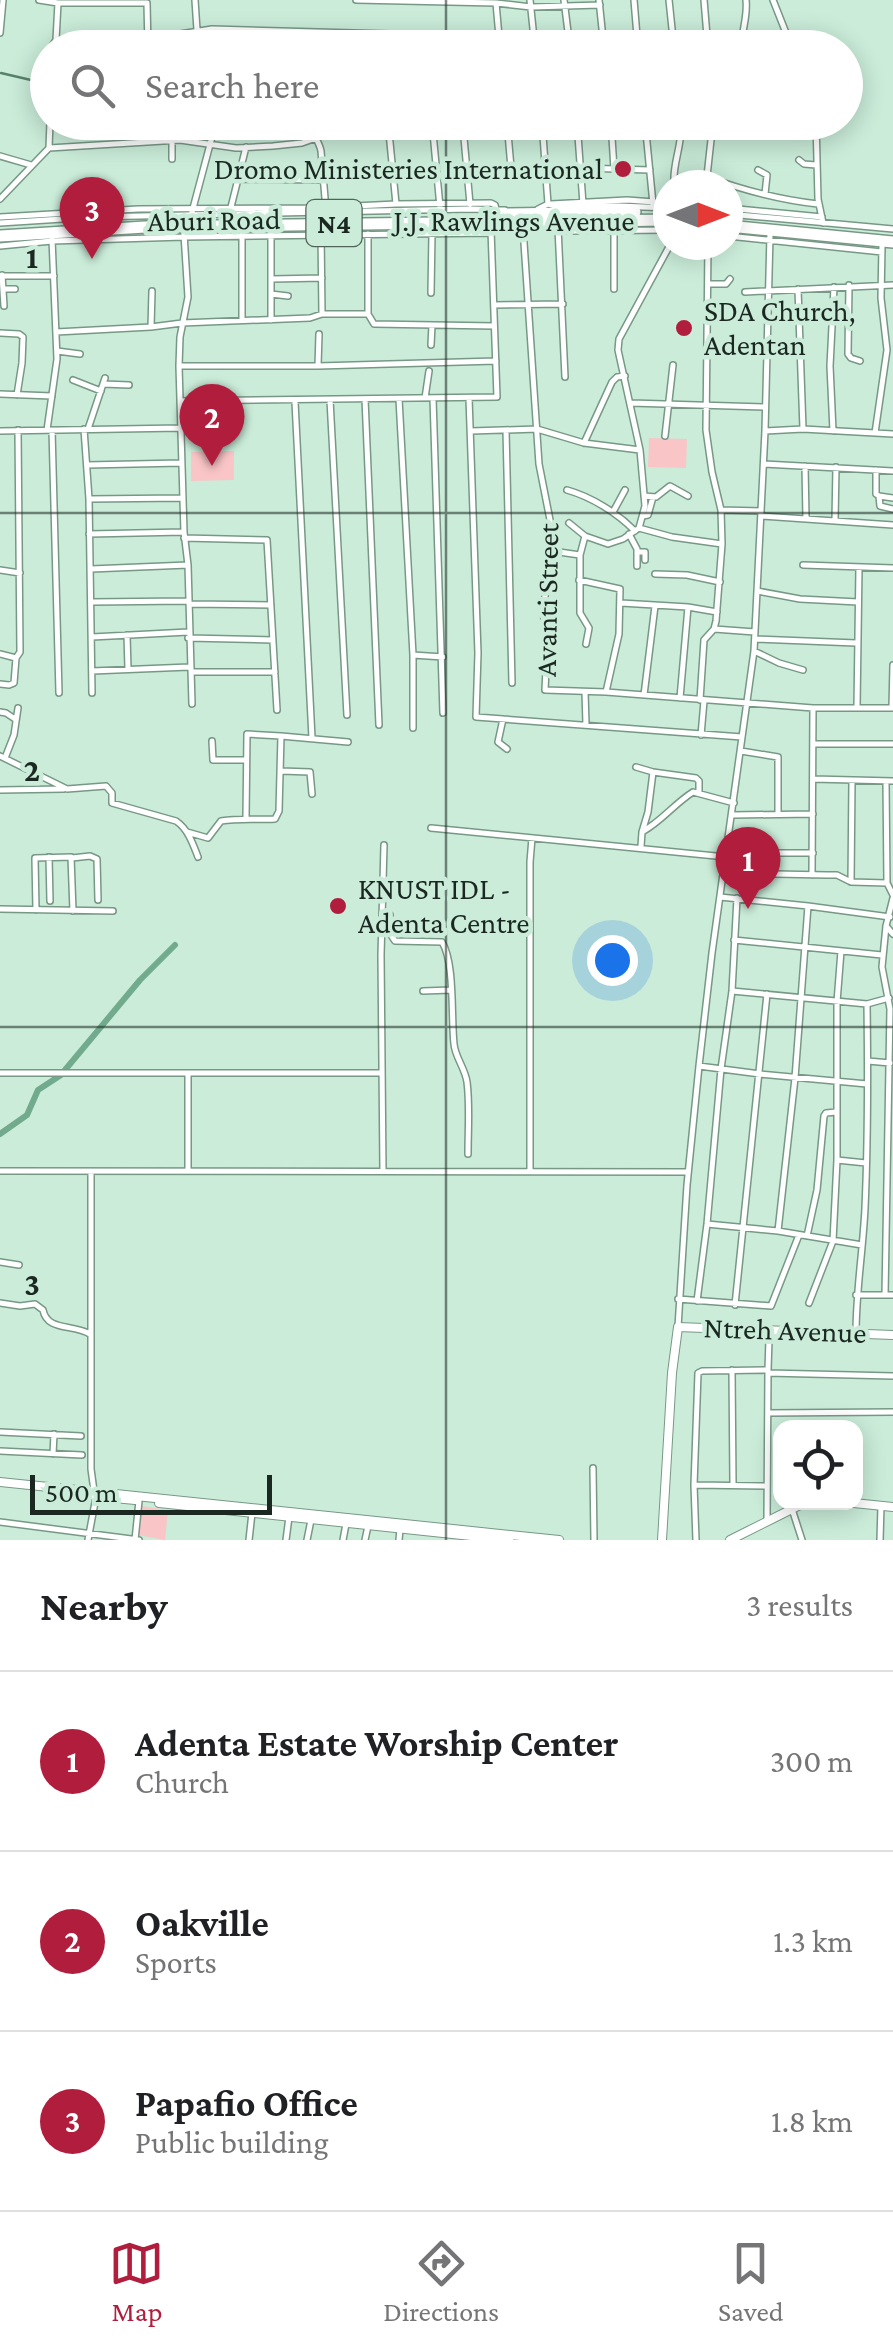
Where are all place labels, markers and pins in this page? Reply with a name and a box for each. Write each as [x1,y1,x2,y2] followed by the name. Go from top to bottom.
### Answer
[214,152,603,185] place label: Dromo Ministeries International
[612,158,634,180] marker: Dromo Ministeries International
[59,176,124,259] pin: 3
[704,294,856,361] place label: SDA Church, Adentan
[673,317,695,339] marker: SDA Church, Adentan
[180,384,244,466] pin: 2
[716,826,780,909] pin: 1
[358,872,529,939] place label: KNUST IDL - Adenta Centre
[327,895,349,917] marker: KNUST IDL - Adenta Centre

